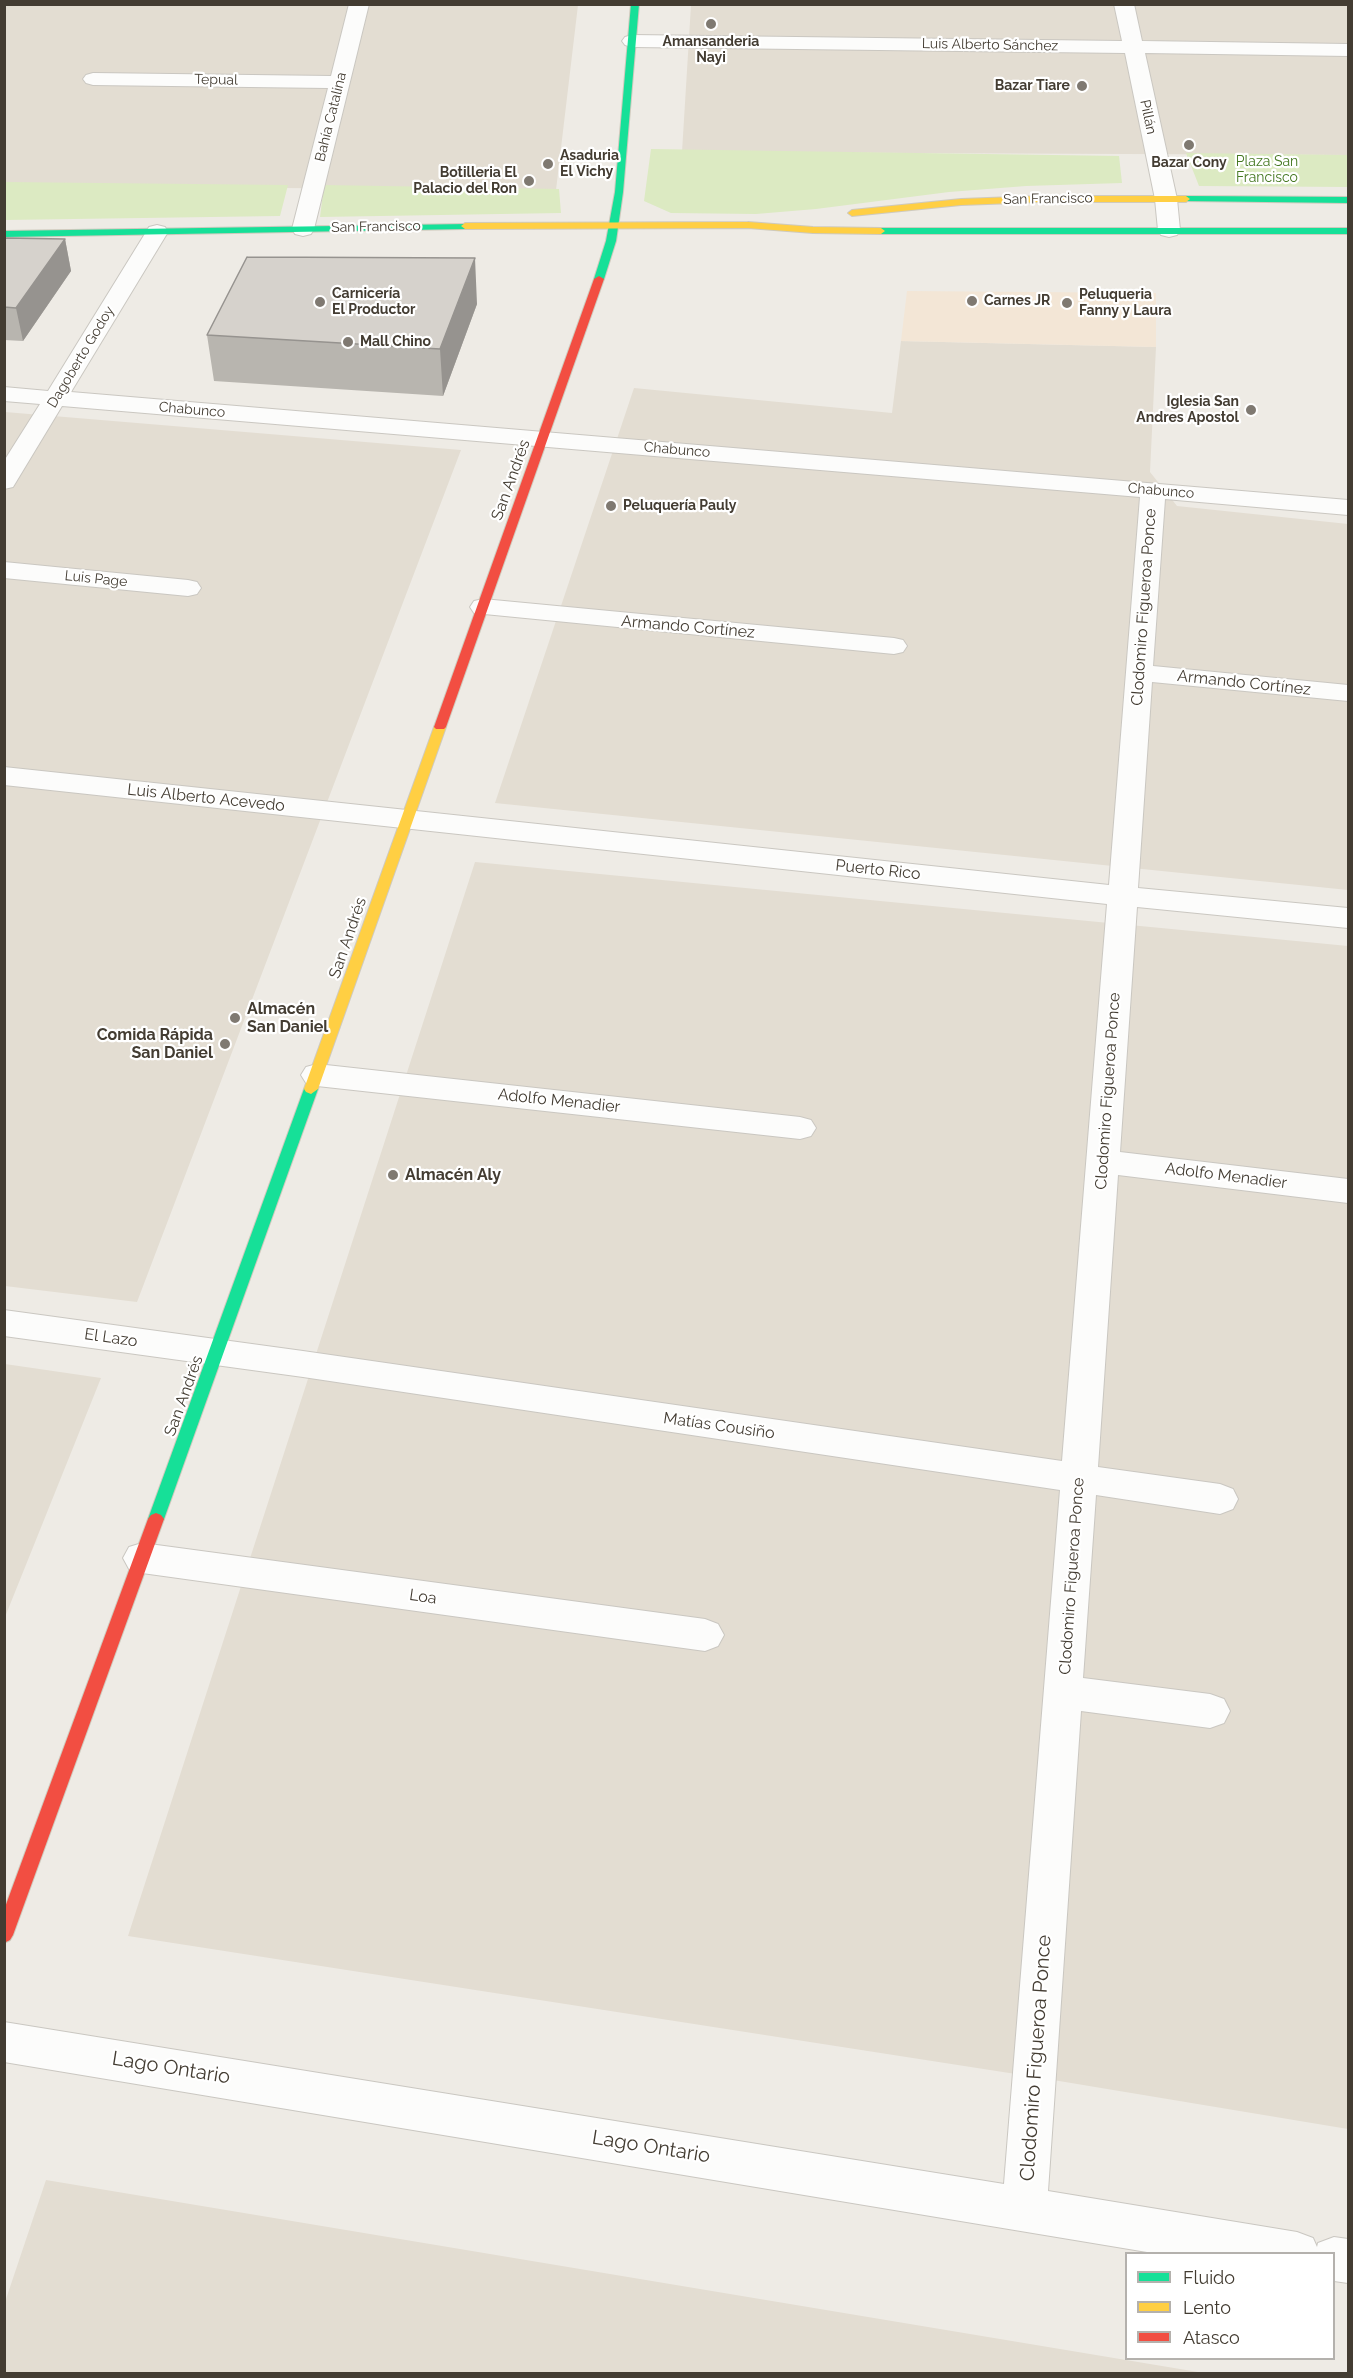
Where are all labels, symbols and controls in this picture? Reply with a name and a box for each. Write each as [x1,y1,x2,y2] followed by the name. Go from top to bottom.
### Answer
[704,17,718,31] marker: Amansanderia Nayi
[663,34,759,66] place label: Amansanderia Nayi
[922,35,1058,55] street label: Luis Alberto Sánchez
[194,71,238,89] street label: Tepual
[312,71,350,163] street label: Bahía Catalina
[995,78,1070,94] place label: Bazar Tiare
[1075,79,1089,93] marker: Bazar Tiare
[1136,98,1160,136] street label: Pillán
[1182,138,1196,152] marker: Bazar Cony
[560,148,619,180] place label: Asaduria El Vichy
[1236,154,1298,186] park label: Plaza San Francisco
[1151,155,1227,171] place label: Bazar Cony
[541,157,555,171] marker: Asaduria El Vichy
[413,165,517,198] place label: Botilleria El Palacio del Ron
[522,174,536,188] marker: Botilleria El Palacio del Ron
[1003,190,1093,208] street label: San Francisco
[331,218,421,236] street label: San Francisco
[332,286,416,318] place label: Carnicería El Productor
[1079,287,1172,320] place label: Peluqueria Fanny y Laura
[984,293,1050,309] place label: Carnes JR
[965,294,979,308] marker: Carnes JR
[313,295,327,309] marker: Carnicería El Productor
[1060,296,1074,310] marker: Peluqueria Fanny y Laura
[44,303,118,411] street label: Dagoberto Godoy
[360,334,431,350] place label: Mall Chino
[341,335,355,349] marker: Mall Chino
[1136,394,1239,426] place label: Iglesia San Andres Apostol
[158,399,226,421] street label: Chabunco
[1244,403,1258,417] marker: Iglesia San Andres Apostol
[488,437,534,523] street label: San Andrés
[643,439,711,461] street label: Chabunco
[1127,480,1195,502] street label: Chabunco
[623,498,736,514] place label: Peluquería Pauly
[604,499,618,513] marker: Peluquería Pauly
[1128,508,1160,706] street label: Clodomiro Figueroa Ponce
[64,567,128,591] street label: Luis Page
[620,612,756,642] street label: Armando Cortínez
[1176,666,1312,700] street label: Armando Cortínez
[126,780,286,816] street label: Luis Alberto Acevedo
[835,856,921,884] street label: Puerto Rico
[325,895,371,981] street label: San Andrés
[1092,992,1124,1190] street label: Clodomiro Figueroa Ponce
[247,999,328,1037] place label: Almacén San Daniel
[228,1011,242,1025] marker: Almacén San Daniel
[97,1025,213,1063] place label: Comida Rápida San Daniel
[218,1037,232,1051] marker: Comida Rápida San Daniel
[497,1085,621,1117] street label: Adolfo Menadier
[1164,1159,1288,1193] street label: Adolfo Menadier
[405,1165,501,1185] place label: Almacén Aly
[386,1168,400,1182] marker: Almacén Aly
[83,1325,139,1351] street label: El Lazo
[161,1353,207,1439] street label: San Andrés
[662,1409,776,1443] street label: Matías Cousiño
[1056,1477,1088,1675] street label: Clodomiro Figueroa Ponce
[408,1586,438,1608] street label: Loa
[1015,1934,1057,2182] street label: Clodomiro Figueroa Ponce
[110,2047,232,2089] street label: Lago Ontario
[590,2126,712,2168] street label: Lago Ontario
[1125,2252,1335,2360] legend
[1183,2267,1235,2288] text: Fluido
[1183,2297,1231,2318] text: Lento
[1183,2327,1240,2348] text: Atasco

